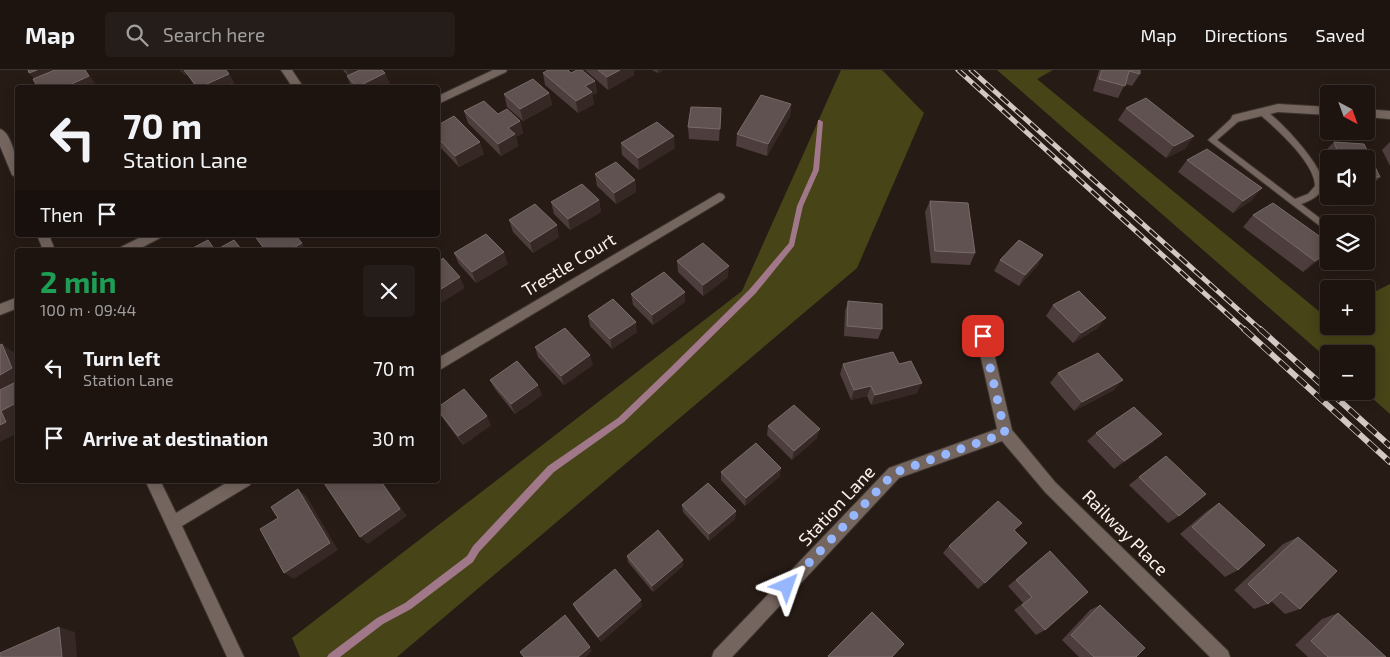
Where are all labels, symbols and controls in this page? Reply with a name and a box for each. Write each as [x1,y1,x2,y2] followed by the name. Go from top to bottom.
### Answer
[105,12,455,57] search box
[25,20,75,49] text: Map
[123,21,151,49] icon: search
[163,23,265,46] text: Search here
[1140,24,1177,46] text: Map
[1205,24,1288,46] text: Directions
[1316,24,1365,46] text: Saved
[1320,85,1375,140] north arrow
[1320,85,1375,400] map controls
[123,104,202,146] text: 70 m
[40,105,105,170] icon: left
[123,146,248,172] text: Station Lane
[1320,150,1375,205] button: sound
[93,200,121,228] icon: arrive
[40,203,83,226] text: Then
[1320,215,1375,270] button: layers
[518,228,619,301] street label: Trestle Court
[40,263,117,299] text: 2 min
[363,265,415,317] button: close
[1320,280,1375,335] button: +
[40,300,136,319] text: 100 m · 09:44
[962,315,1004,357] pin
[969,322,997,350] icon: arrive
[1320,345,1375,400] button: −
[83,347,160,370] text: Turn left
[40,354,68,382] icon: left
[373,357,415,380] text: 70 m
[83,370,174,389] text: Station Lane
[40,424,68,452] icon: arrive
[83,427,268,450] text: Arrive at destination
[372,427,415,450] text: 30 m
[793,461,879,550] street label: Station Lane
[1078,485,1173,580] street label: Railway Place
[760,559,812,611] position arrow

